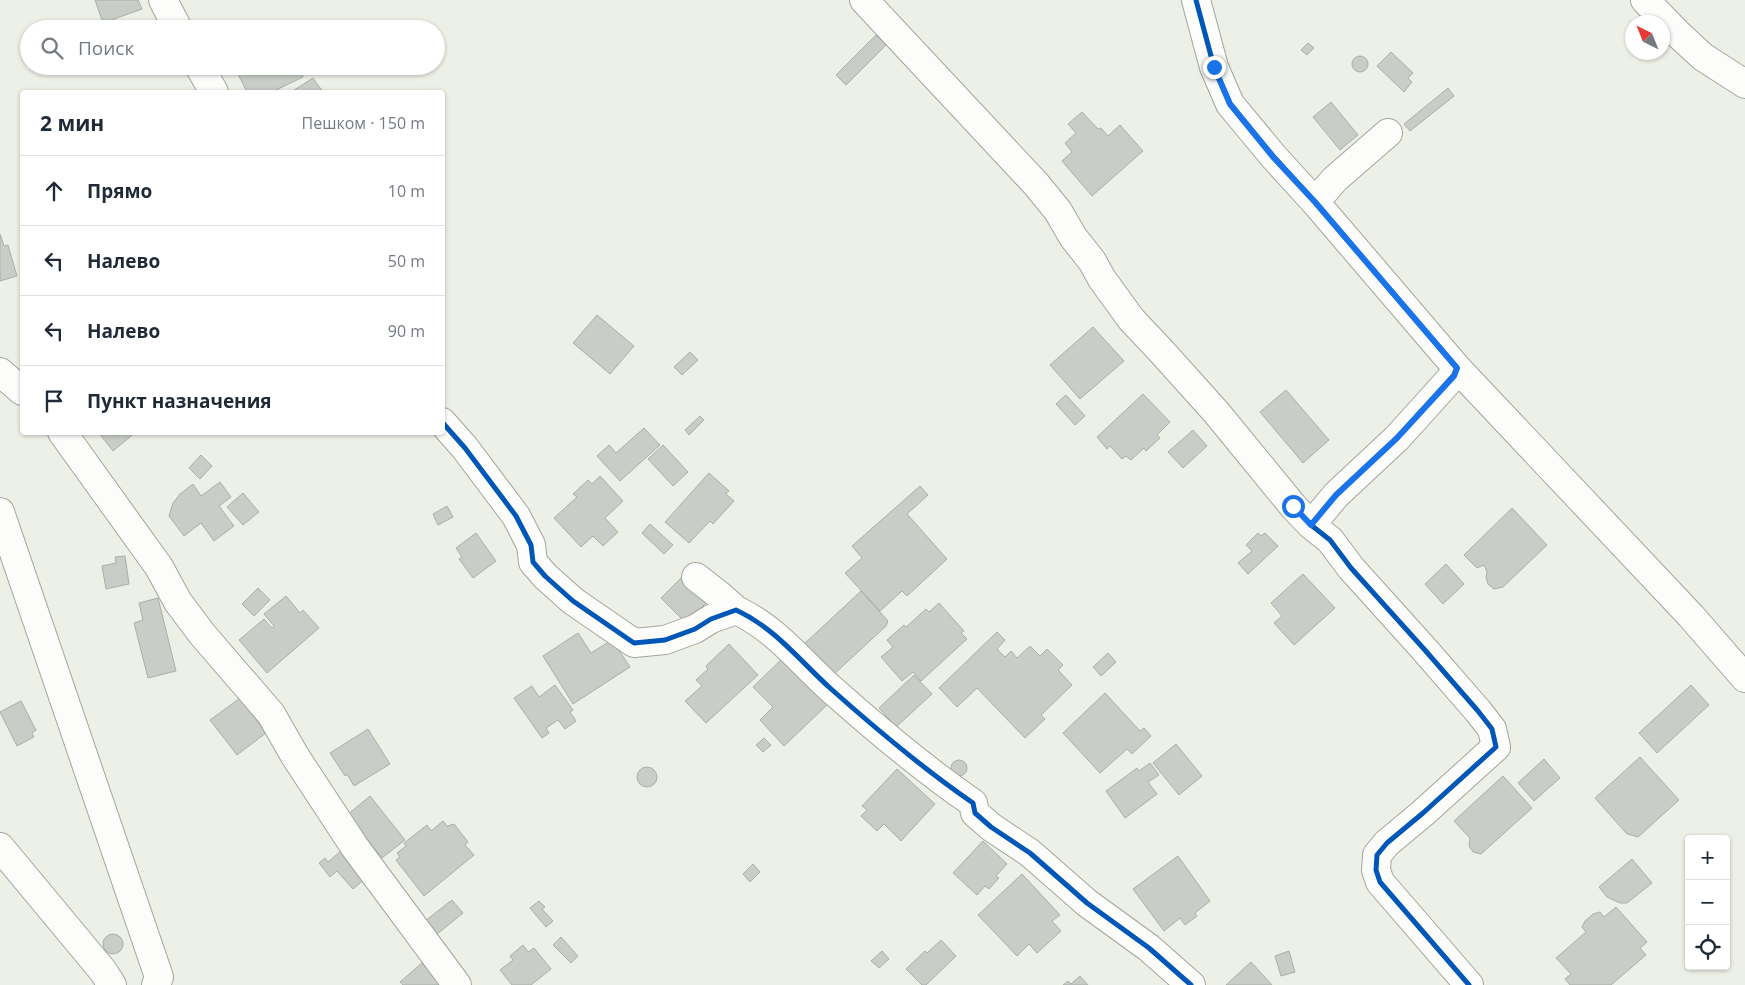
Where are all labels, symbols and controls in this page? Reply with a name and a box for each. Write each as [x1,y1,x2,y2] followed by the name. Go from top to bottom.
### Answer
[1625,15,1670,60] north arrow
[20,20,445,75] search box
[38,34,66,62] icon: search
[78,35,134,61] text: Поиск
[1203,56,1226,79] route end
[40,109,104,137] text: 2 мин
[302,112,425,134] text: Пешком · 150 m
[40,177,68,205] icon: ahead
[87,178,152,204] text: Прямо
[388,180,425,202] text: 10 m
[40,247,68,275] icon: left
[87,248,160,274] text: Налево
[388,250,425,272] text: 50 m
[40,317,68,345] icon: left
[87,318,160,344] text: Налево
[388,320,425,342] text: 90 m
[40,387,68,415] icon: arrive
[87,388,272,414] text: Пункт назначения
[1282,495,1305,518] route start
[1685,835,1730,970] map controls
[1685,835,1730,880] button: +
[1685,880,1730,925] button: −
[1685,925,1730,970] button: locate

